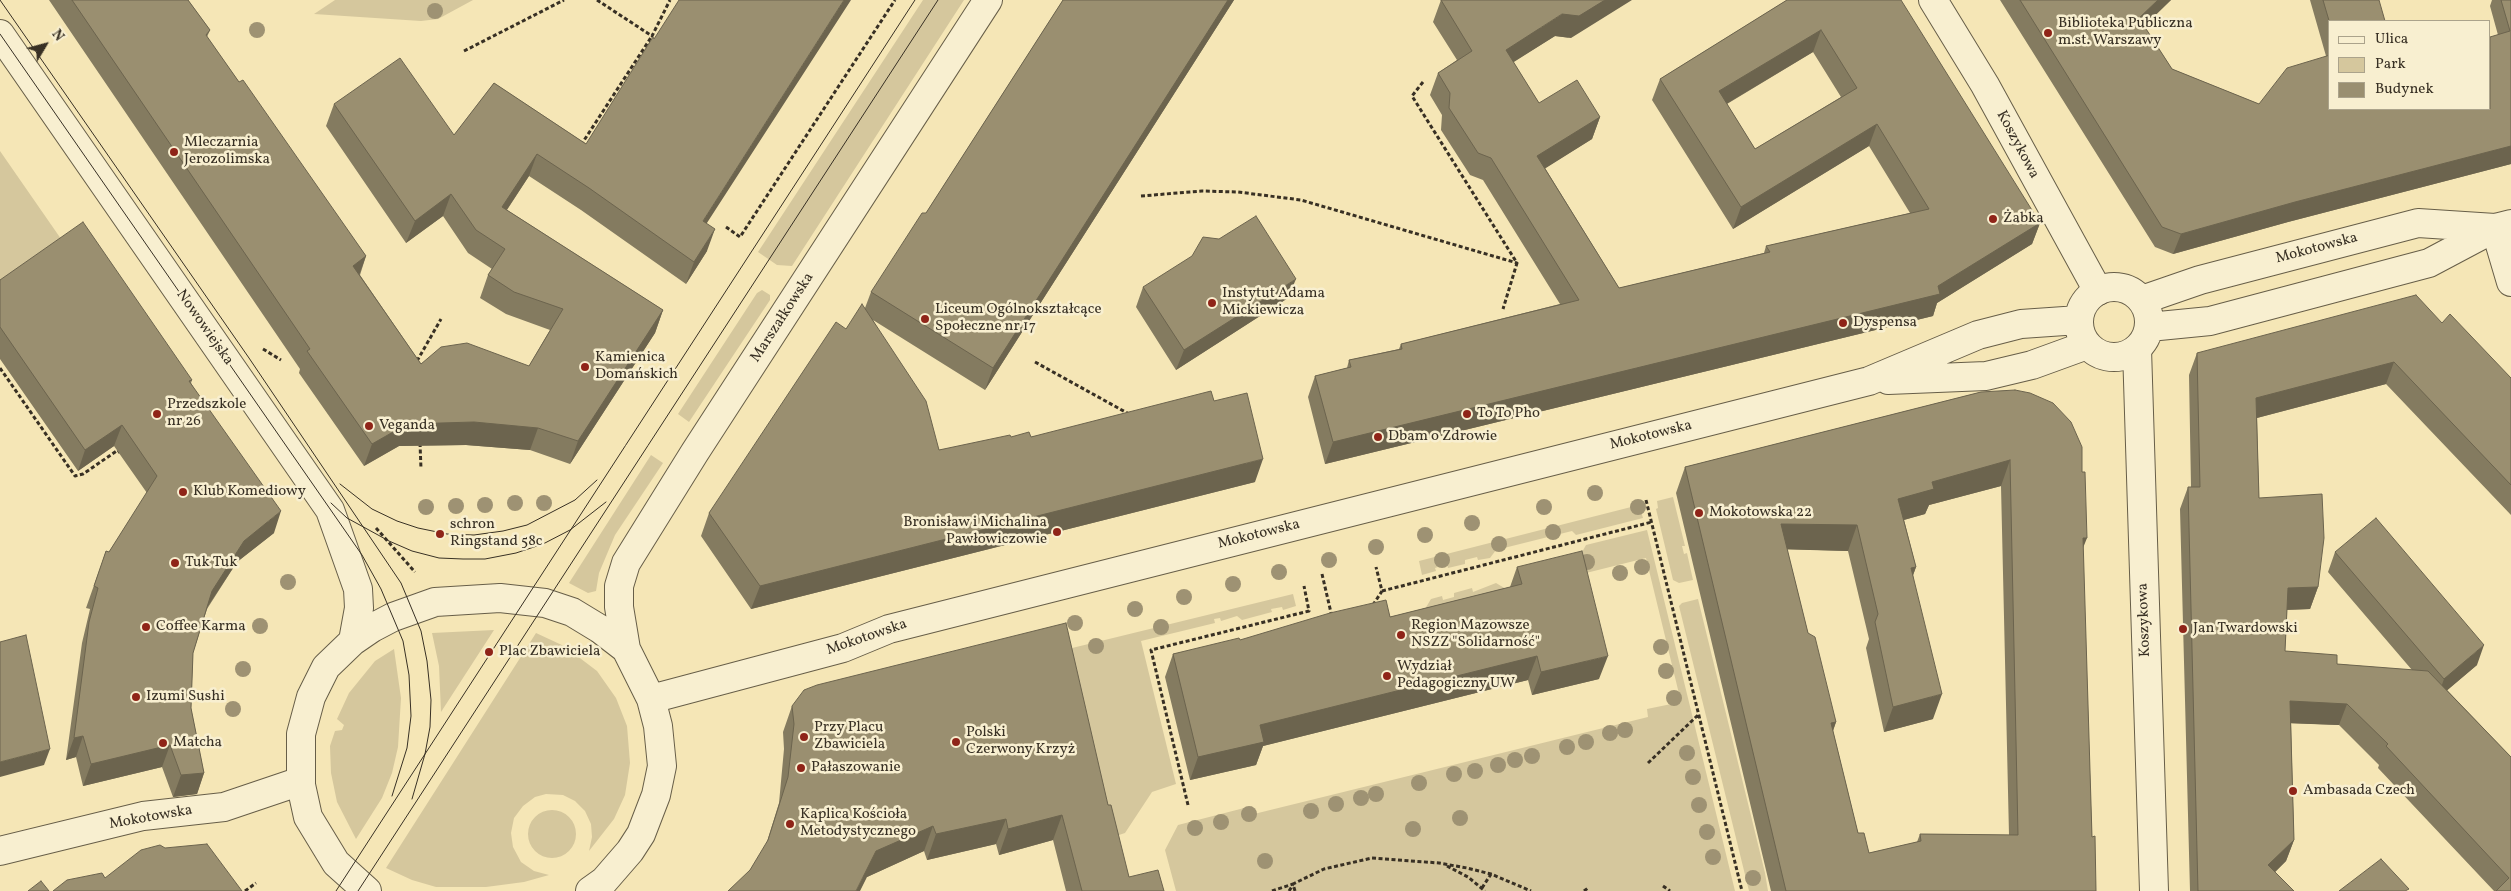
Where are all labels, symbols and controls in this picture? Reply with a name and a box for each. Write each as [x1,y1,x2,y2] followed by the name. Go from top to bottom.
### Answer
[2058,15,2193,50] place label: Biblioteka Publiczna m.st. Warszawy
[20,20,70,70] north arrow
[2328,20,2491,110] legend
[47,26,68,45] text: N
[2042,27,2054,39] marker: Biblioteka Publiczna m.st. Warszawy
[2375,29,2408,50] text: Ulica
[2375,54,2406,75] text: Park
[2375,79,2434,100] text: Budynek
[1992,108,2042,182] street label: Koszykowa
[184,134,270,169] place label: Mleczarnia Jerozolimska
[168,146,180,158] marker: Mleczarnia Jerozolimska
[2003,210,2044,228] place label: Żabka
[1987,213,1999,225] marker: Żabka
[2274,229,2360,269] street label: Mokotowska
[747,270,819,366] street label: Marszałkowska
[1222,285,1325,320] place label: Instytut Adama Mickiewicza
[171,287,237,369] street label: Nowowiejska
[1206,297,1218,309] marker: Instytut Adama Mickiewicza
[935,301,1102,336] place label: Liceum Ogólnokształcące Społeczne nr 17
[919,313,931,325] marker: Liceum Ogólnokształcące Społeczne nr 17
[1853,314,1917,332] place label: Dyspensa
[1837,317,1849,329] marker: Dyspensa
[595,349,678,384] place label: Kamienica Domańskich
[579,361,591,373] marker: Kamienica Domańskich
[167,396,246,431] place label: Przedszkole nr 26
[1477,405,1540,423] place label: To To Pho
[151,408,163,420] marker: Przedszkole nr 26
[1461,408,1473,420] marker: To To Pho
[379,417,435,435] place label: Veganda
[1608,417,1694,455] street label: Mokotowska
[363,420,375,432] marker: Veganda
[1388,428,1497,446] place label: Dbam o Zdrowie
[1372,431,1384,443] marker: Dbam o Zdrowie
[193,483,306,501] place label: Klub Komediowy
[177,486,189,498] marker: Klub Komediowy
[1709,504,1812,522] place label: Mokotowska 22
[1693,507,1705,519] marker: Mokotowska 22
[903,514,1047,549] place label: Bronisław i Michalina Pawłowiczowie
[450,516,543,551] place label: schron Ringstand 58c
[1216,516,1302,554] street label: Mokotowska
[1051,526,1063,538] marker: Bronisław i Michalina Pawłowiczowie
[434,528,446,540] marker: schron Ringstand 58c
[185,554,237,572] place label: Tuk Tuk
[169,557,181,569] marker: Tuk Tuk
[2135,582,2155,658] street label: Koszykowa
[824,616,910,660] street label: Mokotowska
[1411,617,1540,652] place label: Region Mazowsze NSZZ "Solidarność"
[156,618,246,636] place label: Coffee Karma
[2193,620,2298,638] place label: Jan Twardowski
[140,621,152,633] marker: Coffee Karma
[2177,623,2189,635] marker: Jan Twardowski
[1395,629,1407,641] marker: Region Mazowsze NSZZ "Solidarność"
[499,643,600,661] place label: Plac Zbawiciela
[483,646,495,658] marker: Plac Zbawiciela
[1397,658,1515,693] place label: Wydział Pedagogiczny UW
[1381,670,1393,682] marker: Wydział Pedagogiczny UW
[146,688,225,706] place label: Izumi Sushi
[130,691,142,703] marker: Izumi Sushi
[814,719,885,754] place label: Przy Placu Zbawiciela
[966,724,1075,759] place label: Polski Czerwony Krzyż
[798,731,810,743] marker: Przy Placu Zbawiciela
[173,734,222,752] place label: Matcha
[950,736,962,748] marker: Polski Czerwony Krzyż
[157,737,169,749] marker: Matcha
[811,759,901,777] place label: Pałaszowanie
[795,762,807,774] marker: Pałaszowanie
[2303,782,2415,800] place label: Ambasada Czech
[2287,785,2299,797] marker: Ambasada Czech
[108,802,194,834] street label: Mokotowska
[800,806,916,841] place label: Kaplica Kościoła Metodystycznego
[784,818,796,830] marker: Kaplica Kościoła Metodystycznego

